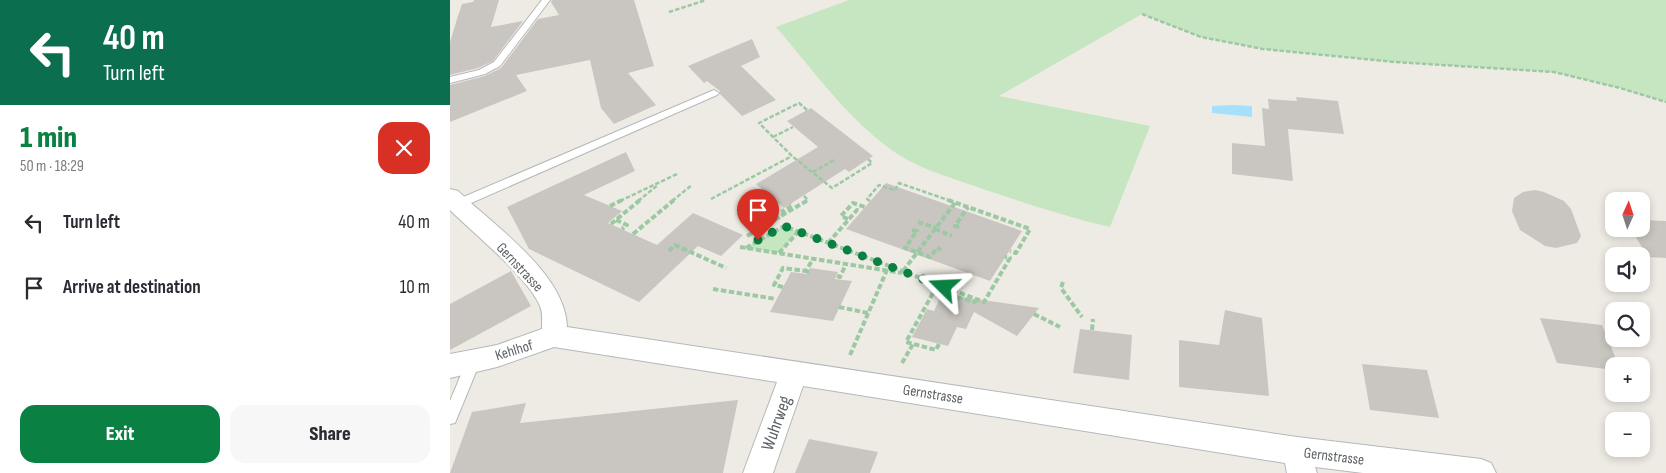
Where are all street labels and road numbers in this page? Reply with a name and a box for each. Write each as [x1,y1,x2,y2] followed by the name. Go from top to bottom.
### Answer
[492,239,547,296] street label: Gernstrasse
[493,336,536,365] street label: Kehlhof
[901,380,964,409] street label: Gernstrasse
[757,393,796,453] street label: Wuhrweg
[1303,443,1365,470] street label: Gernstrasse

